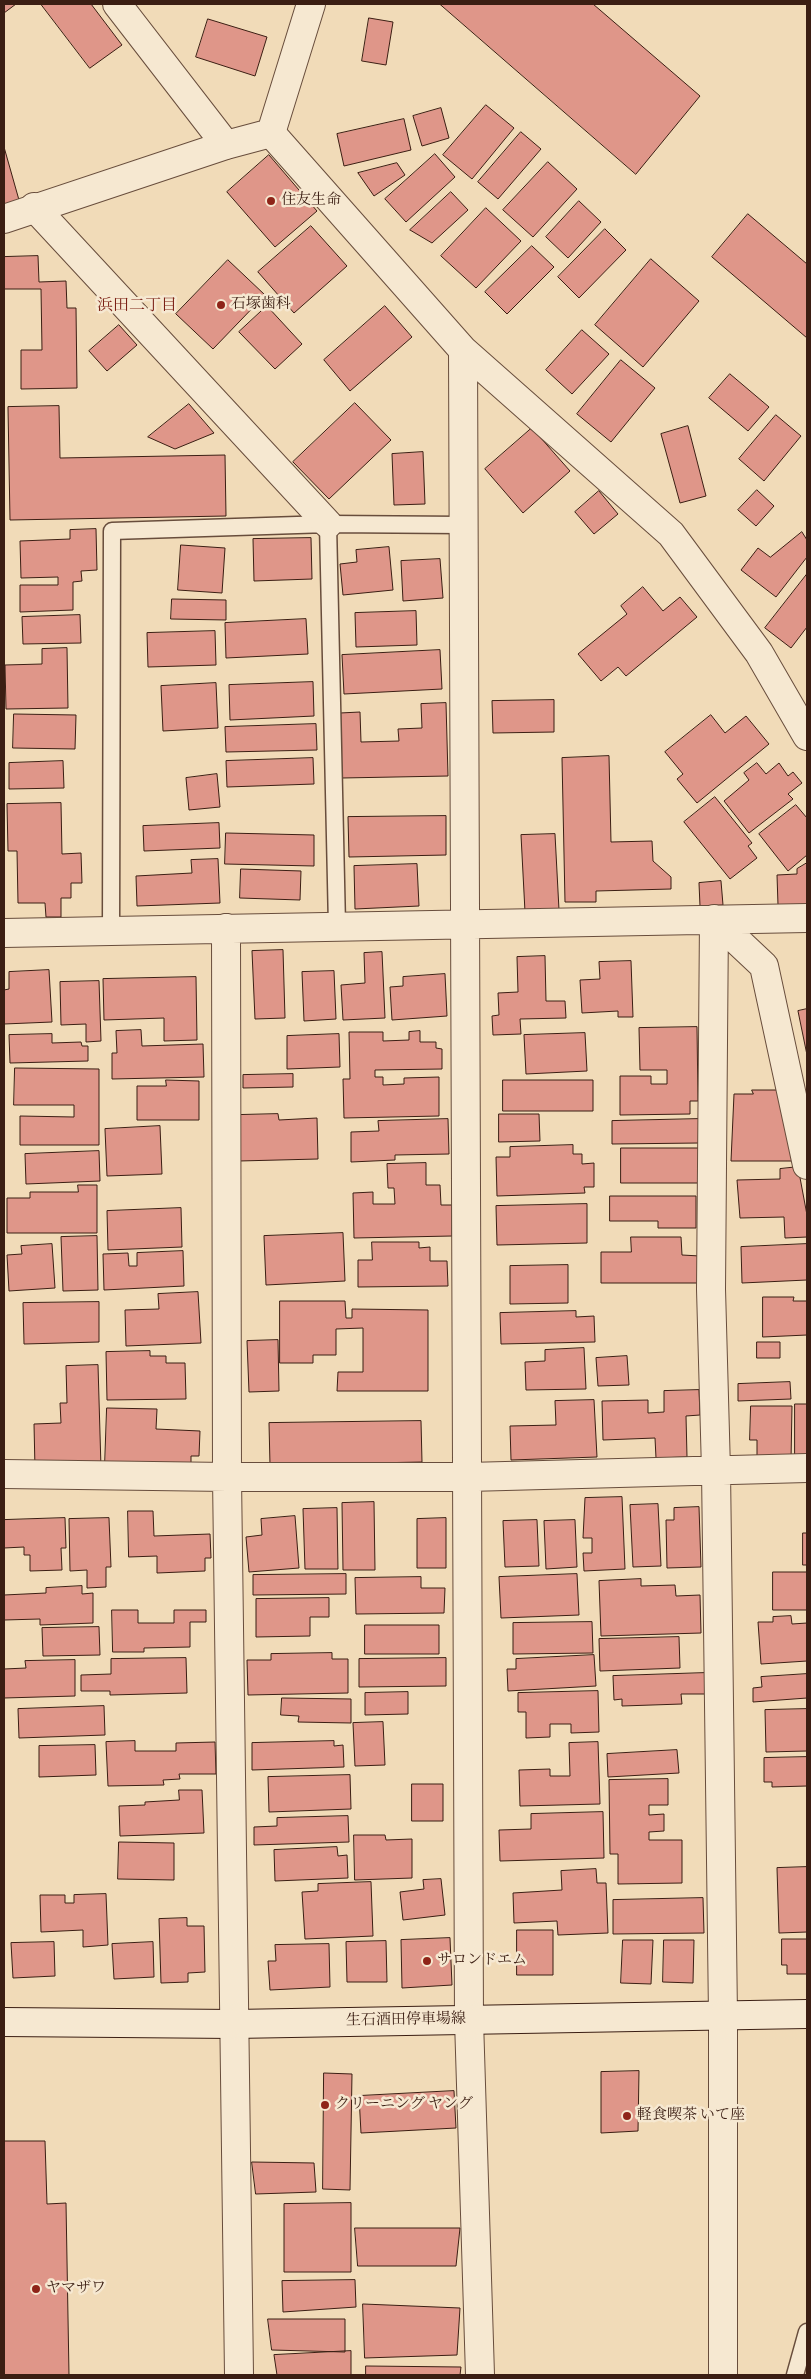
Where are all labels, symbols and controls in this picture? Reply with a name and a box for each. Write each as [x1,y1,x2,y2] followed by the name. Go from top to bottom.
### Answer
[281,192,341,210] place label: 住友生命
[265,195,277,207] marker: 住友生命
[231,296,291,314] place label: 石塚歯科
[97,297,177,317] district label: 浜田二丁目
[215,299,227,311] marker: 石塚歯科
[437,1952,527,1970] place label: サロンドエム
[421,1955,433,1967] marker: サロンドエム
[346,2011,466,2031] street label: 生石酒田停車場線
[335,2096,473,2114] place label: クリーニング ヤング
[319,2099,331,2111] marker: クリーニング ヤング
[637,2107,745,2125] place label: 軽食喫茶 いて座
[621,2110,633,2122] marker: 軽食喫茶 いて座
[46,2280,106,2298] place label: ヤマザワ
[30,2283,42,2295] marker: ヤマザワ

